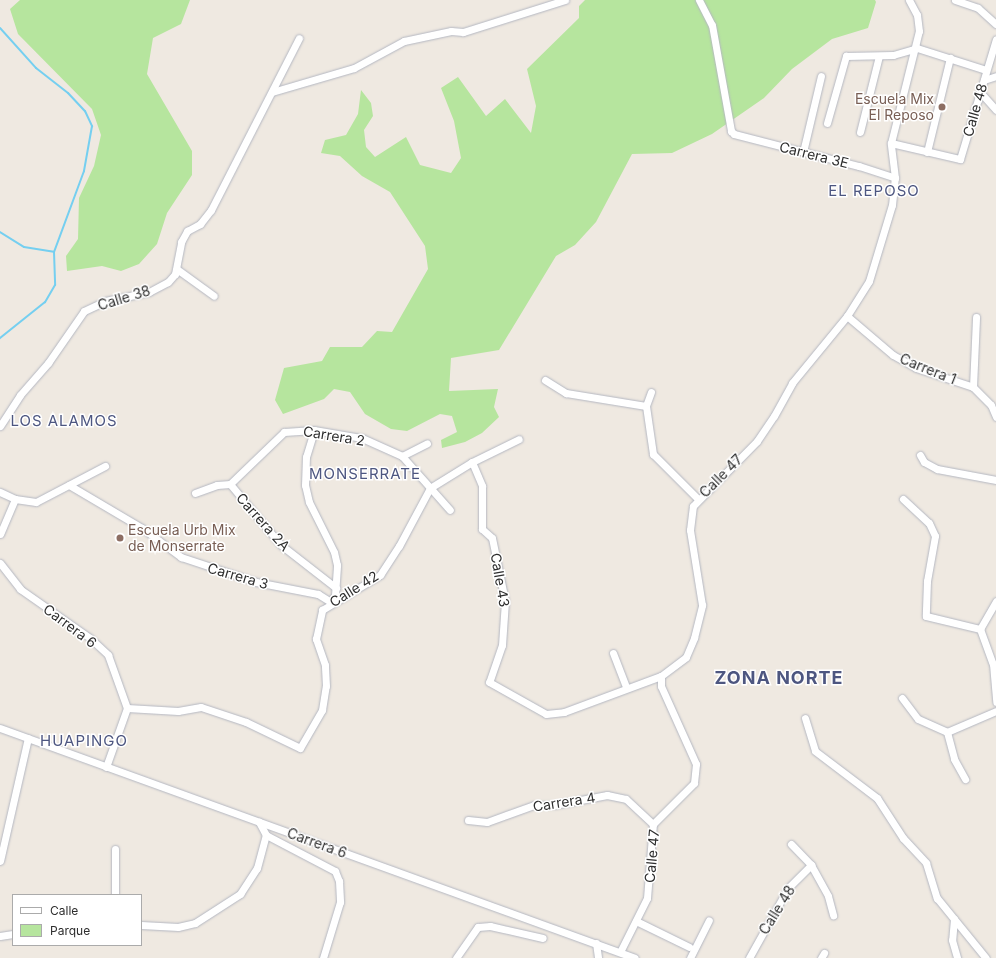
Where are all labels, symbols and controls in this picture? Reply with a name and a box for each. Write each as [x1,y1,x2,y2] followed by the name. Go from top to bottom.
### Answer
[959,81,991,139] street label: Calle 48
[855,91,934,124] place label: Escuela Mix El Reposo
[937,102,947,112] marker: Escuela Mix El Reposo
[778,138,850,172] street label: Carrera 3E
[828,182,920,200] district label: EL REPOSO
[96,282,152,314] street label: Calle 38
[897,350,959,388] street label: Carrera 1
[10,412,118,430] district label: LOS ALAMOS
[302,423,366,449] street label: Carrera 2
[696,451,746,501] street label: Calle 47
[309,465,421,483] district label: MONSERRATE
[233,490,293,554] street label: Carrera 2A
[128,522,236,554] place label: Escuela Urb Mix de Monserrate
[115,533,125,543] marker: Escuela Urb Mix de Monserrate
[487,552,513,608] street label: Calle 43
[206,559,270,593] street label: Carrera 3
[326,567,382,611] street label: Calle 42
[40,600,100,652] street label: Carrera 6
[715,667,843,689] district label: ZONA NORTE
[40,732,128,750] district label: HUAPINGO
[532,789,596,815] street label: Carrera 4
[285,824,349,862] street label: Carrera 6
[641,828,663,884] street label: Calle 47
[755,882,799,938] street label: Calle 48
[12,894,142,946] legend
[50,903,78,918] text: Calle
[50,923,90,938] text: Parque

